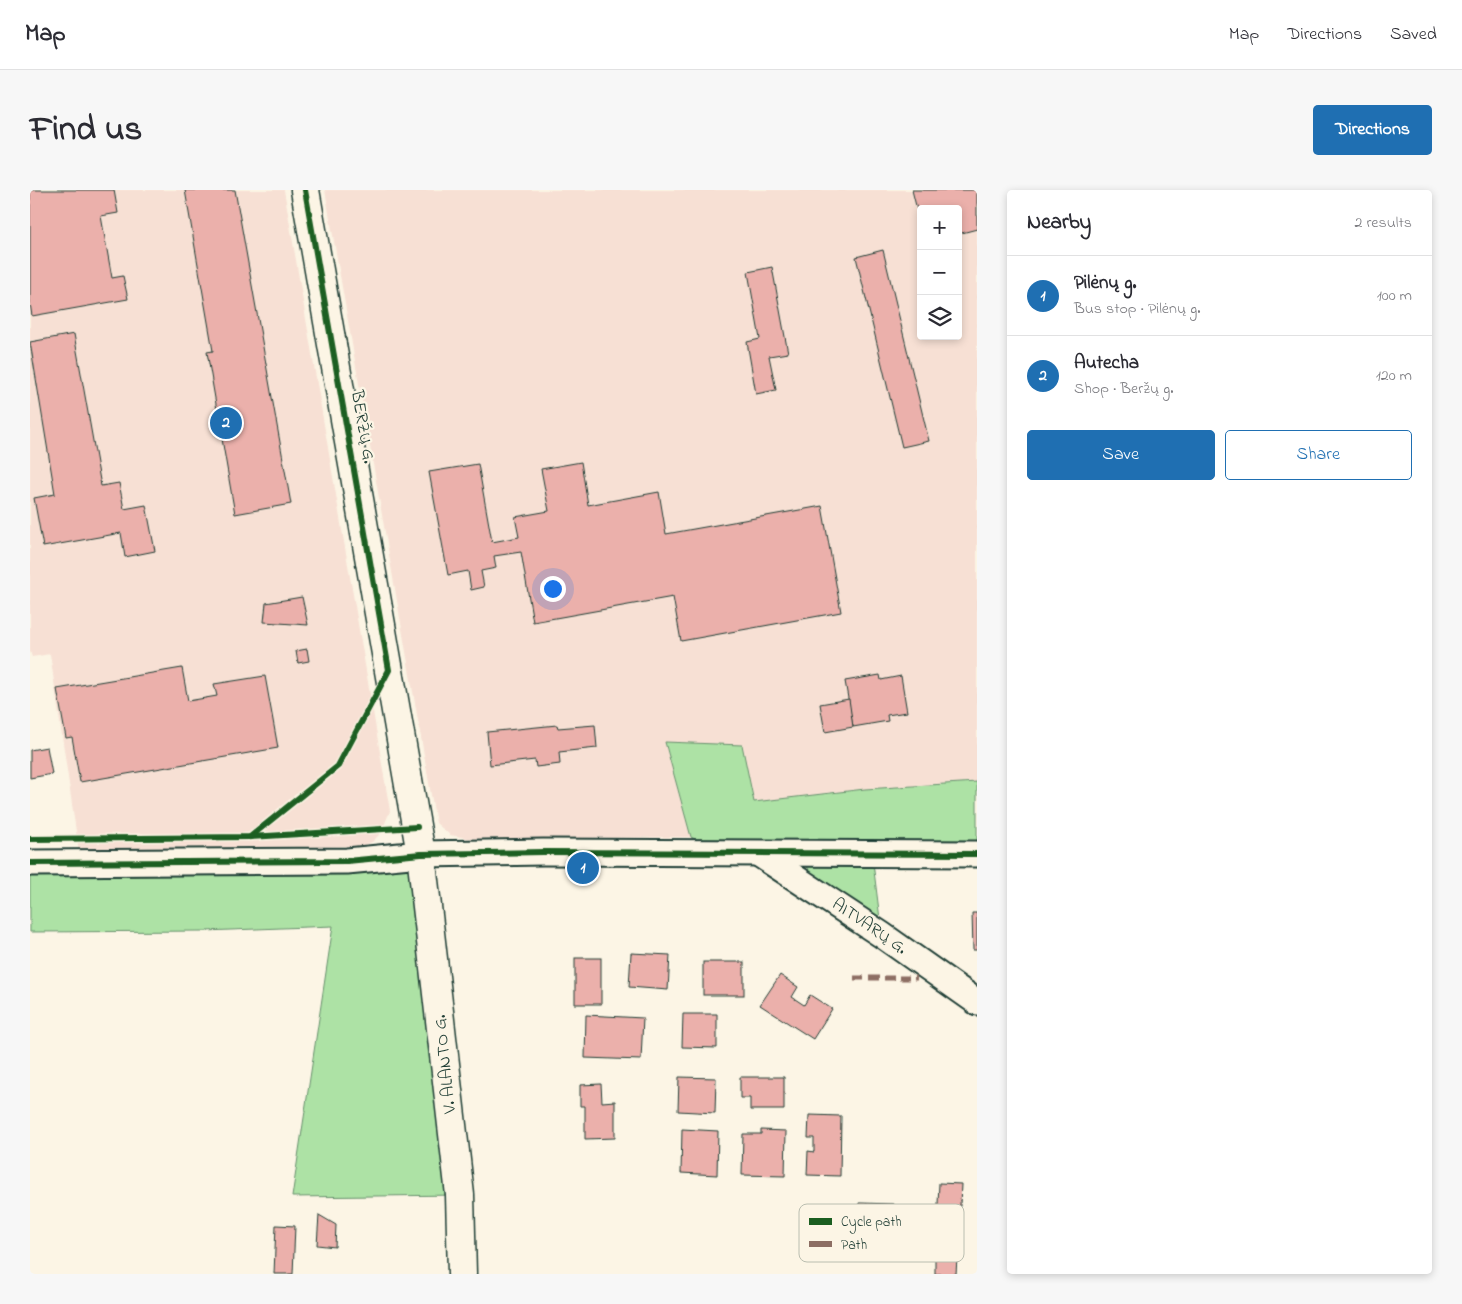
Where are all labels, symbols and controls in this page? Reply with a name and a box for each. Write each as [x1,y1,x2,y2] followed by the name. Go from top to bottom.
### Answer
[25,17,66,52] text: Map
[1229,22,1259,48] text: Map
[1287,22,1362,48] text: Directions
[1390,22,1437,48] text: Saved
[30,105,142,156] text: Find us
[1313,105,1432,155] button: Directions
[917,205,962,340] map controls
[917,205,962,250] button: +
[1027,208,1091,238] text: Nearby
[1354,211,1412,235] text: 2 results
[917,250,962,295] button: −
[1074,270,1136,297] text: Pilėnų g.
[1040,284,1046,308] text: 1
[1377,284,1412,308] text: 100 m
[917,295,962,340] button: layers
[1074,297,1200,321] text: Bus stop · Pilėnų g.
[1074,350,1139,377] text: Autecha
[1039,364,1047,388] text: 2
[1376,364,1412,388] text: 120 m
[1074,377,1173,401] text: Shop · Beržų g.
[343,387,381,466] street label: BERŽŲ G.
[210,404,242,442] pin: 2
[1027,430,1215,480] button: Save
[1225,430,1412,480] button: Share
[540,576,566,602] your location
[567,849,599,887] pin: 1
[826,892,912,962] street label: AITVARŲ G.
[428,1013,464,1116] street label: V. ALANTO G.
[799,1204,964,1262] legend
[841,1212,902,1234] text: Cycle path
[841,1235,867,1256] text: Path

